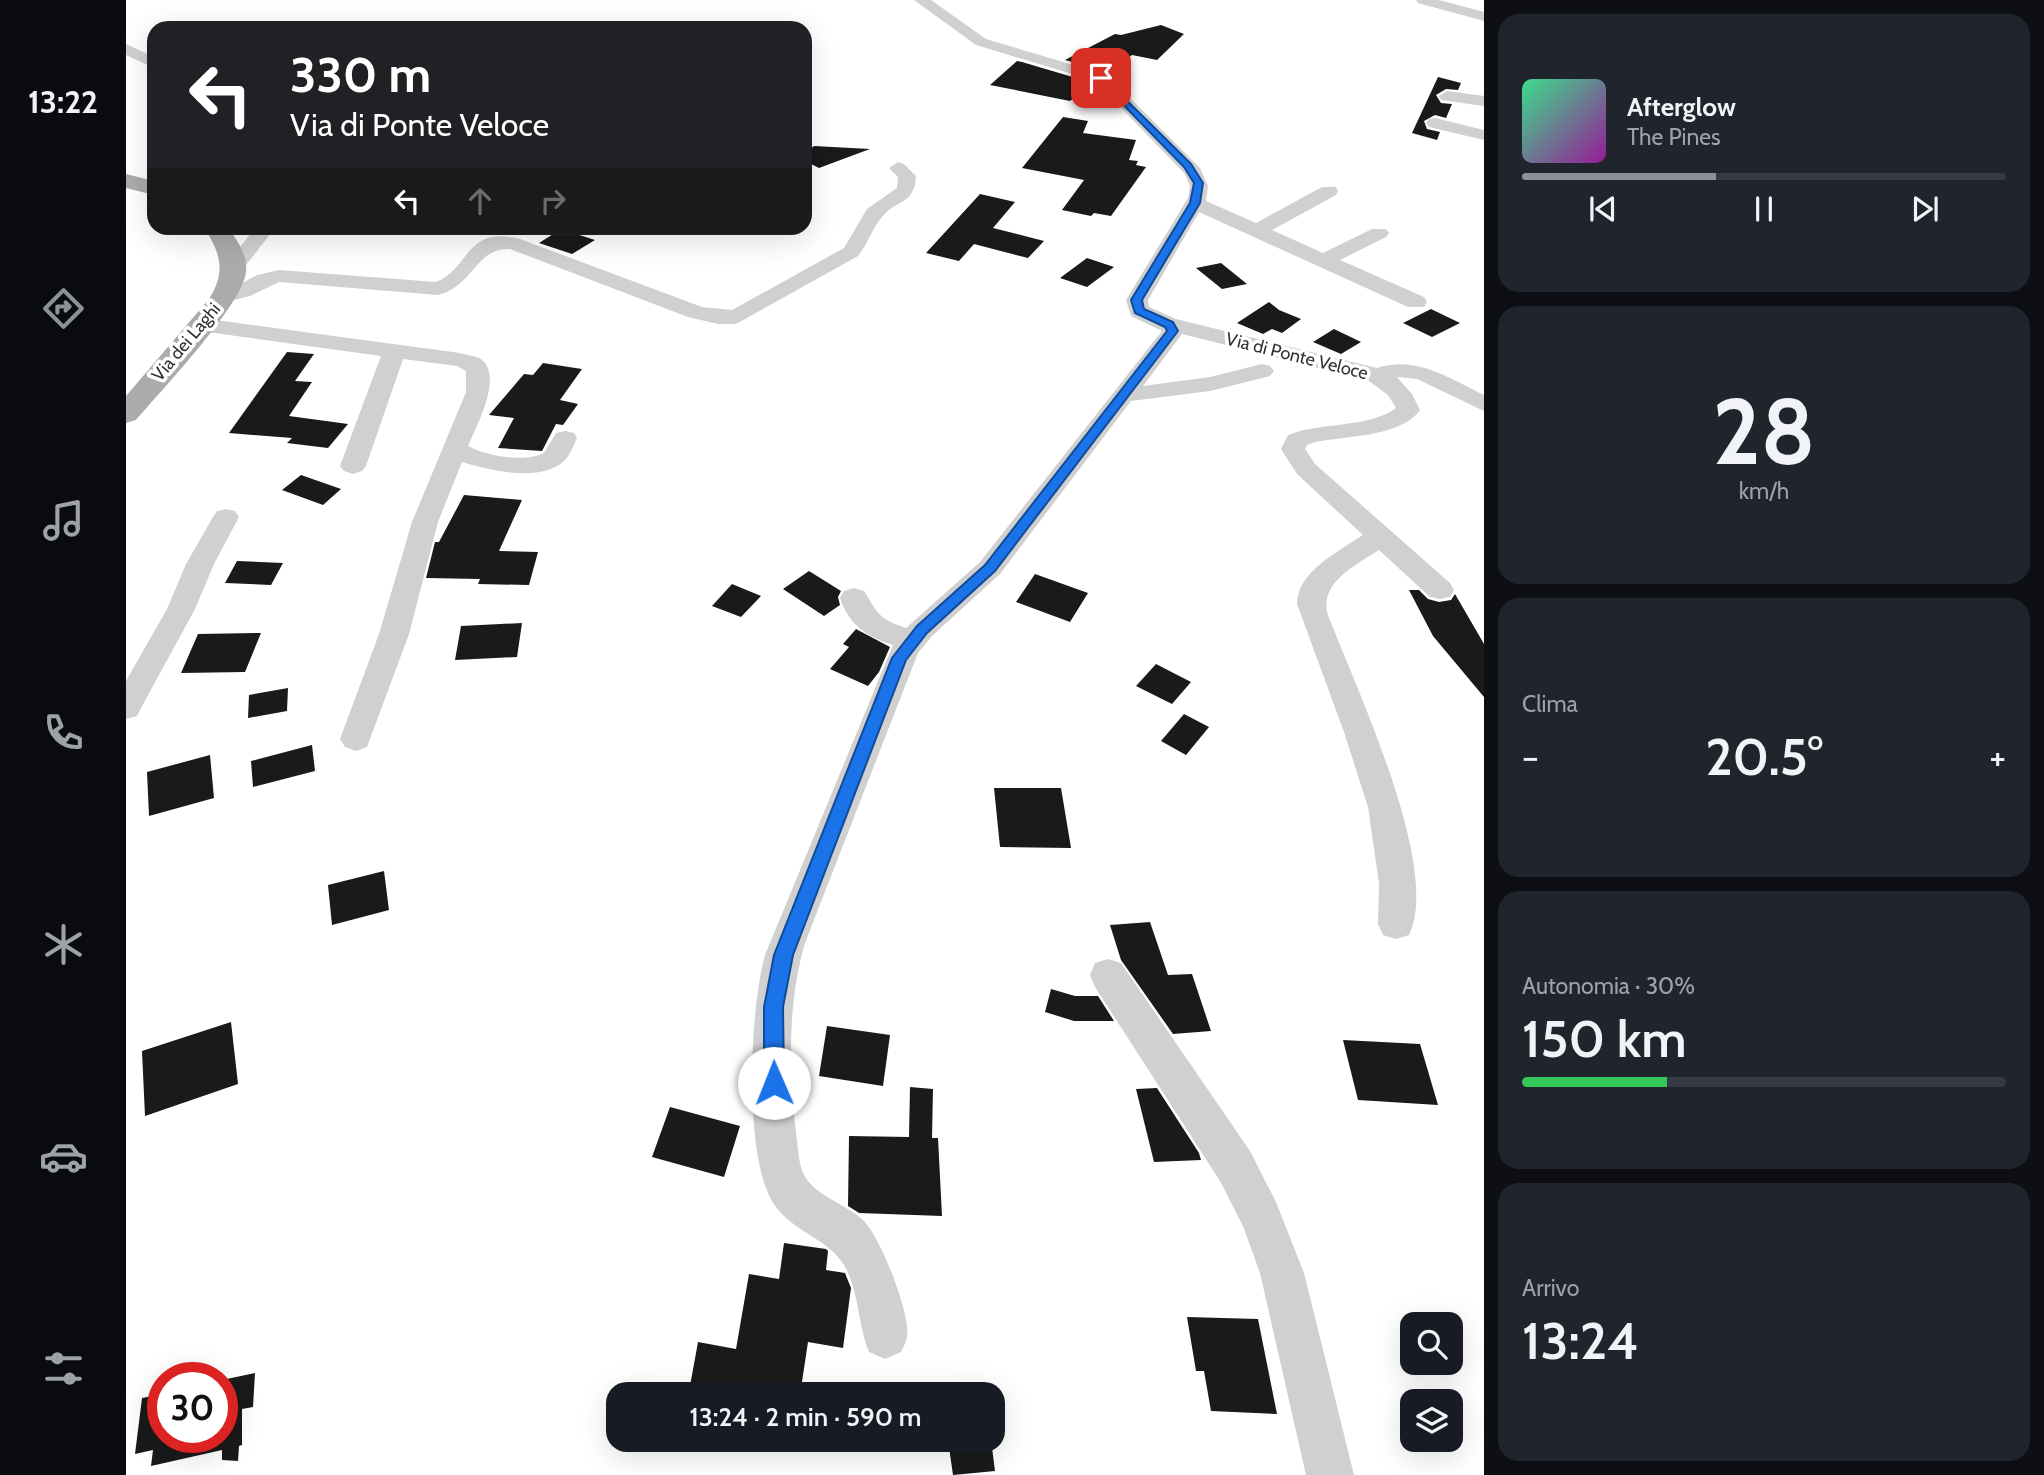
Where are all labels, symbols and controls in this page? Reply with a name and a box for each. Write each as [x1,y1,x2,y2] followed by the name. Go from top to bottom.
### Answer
[290,45,431,104] text: 330 m
[1071,48,1131,108] pin
[175,49,266,140] icon: left
[1082,59,1120,97] icon: arrive
[28,82,98,121] text: 13:22
[1627,91,1736,123] text: Afterglow
[290,105,549,144] text: Via di Ponte Veloce
[1627,123,1721,151] text: The Pines
[388,182,426,220] icon: left
[461,182,499,220] icon: ahead
[534,182,572,220] icon: right
[1584,190,1622,228] icon: previous
[1745,190,1783,228] icon: pause
[1906,190,1944,228] icon: next
[39,284,88,333] icon: directions
[147,298,225,386] street label: Via dei Laghi
[1224,328,1370,384] street label: Via di Ponte Veloce
[1712,376,1816,487] text: 28
[1739,477,1789,505] text: km/h
[39,496,88,545] icon: music
[1522,690,1578,718] text: Clima
[39,708,88,757] icon: phone
[1705,725,1823,788] text: 20.5°
[1522,733,1539,780] text: −
[1989,733,2006,780] text: +
[39,920,88,969] icon: climate
[1522,972,1695,1000] text: Autonomia · 30%
[1522,1007,1687,1070] text: 150 km
[737,1046,811,1120] position arrow
[39,1132,88,1181] icon: car
[1522,1274,1579,1302] text: Arrivo
[1522,1309,1639,1372] text: 13:24
[1400,1312,1463,1452] map controls
[1400,1312,1463,1375] button: search
[39,1344,88,1393] icon: filters
[147,1362,238,1453] speed limit sign: 30
[1400,1389,1463,1452] button: layers
[690,1401,921,1433] text: 13:24 · 2 min · 590 m

